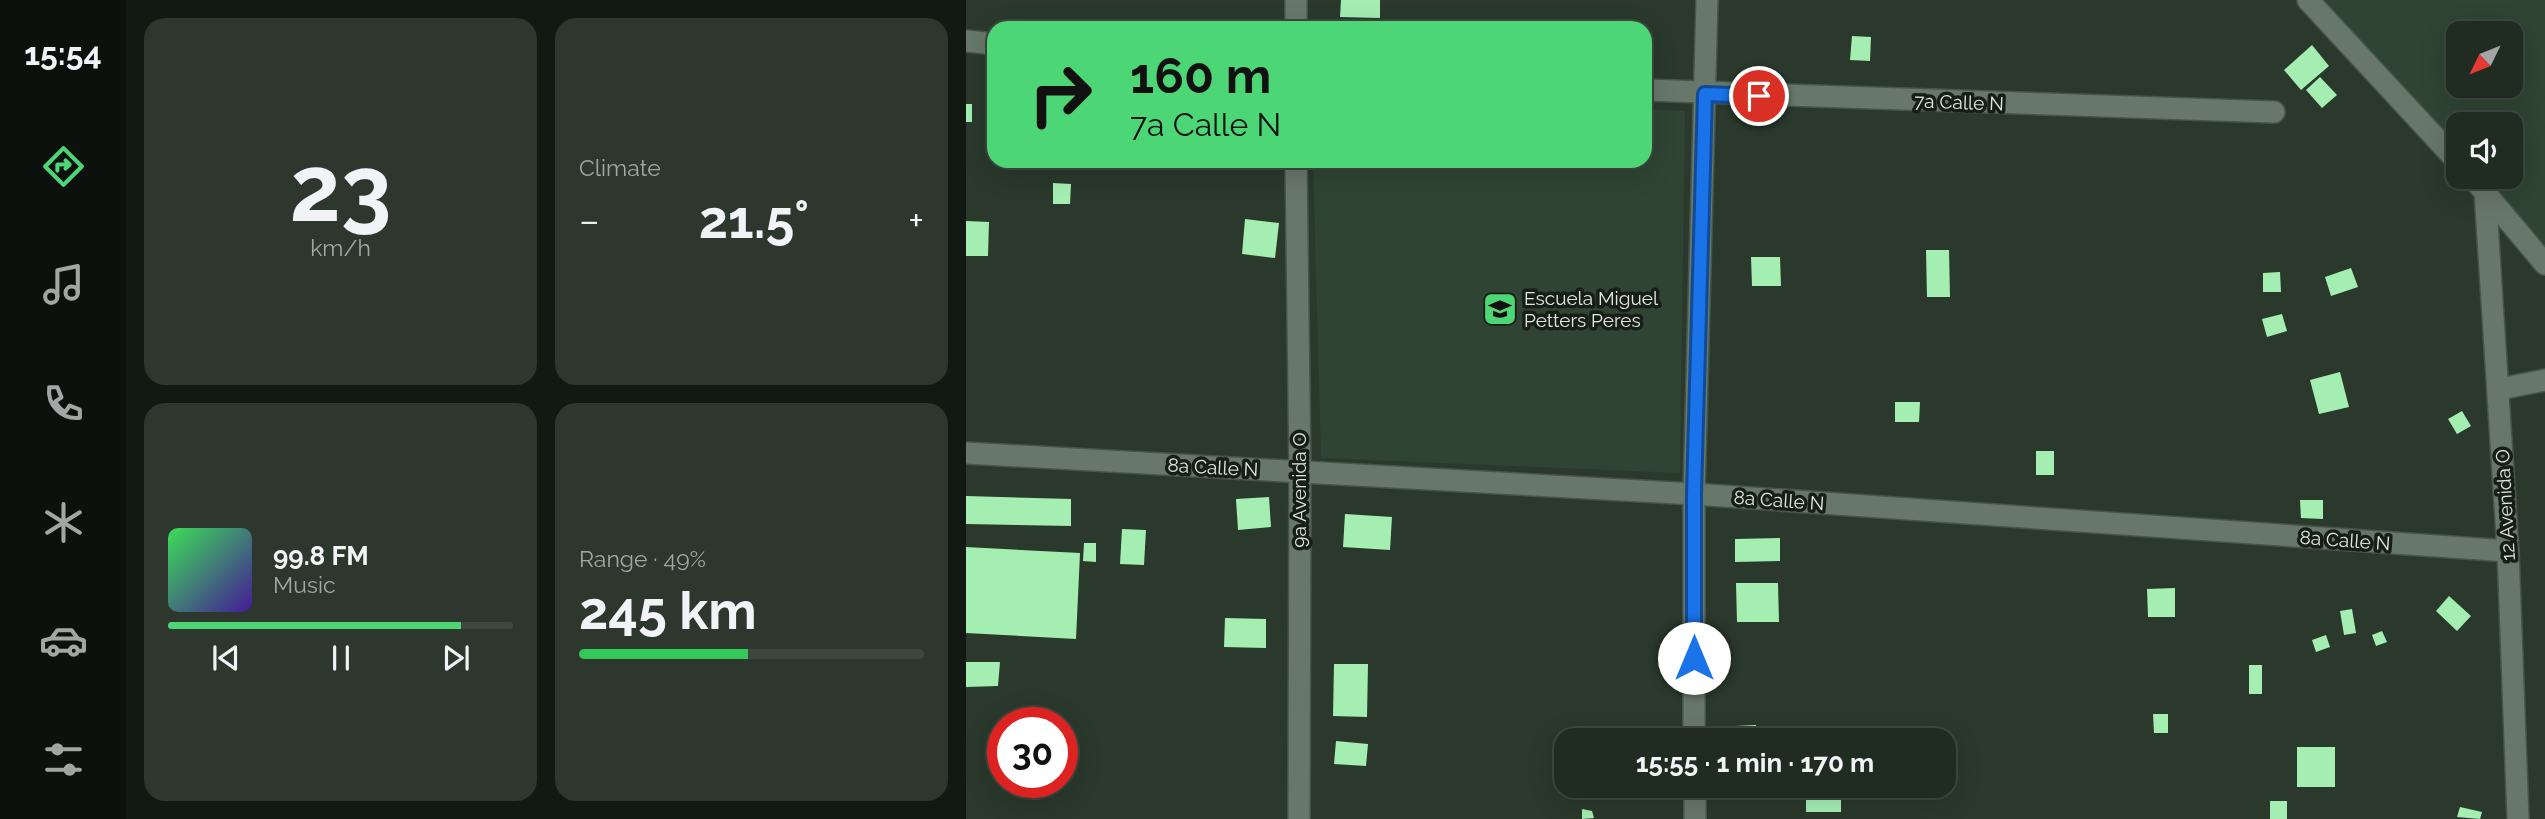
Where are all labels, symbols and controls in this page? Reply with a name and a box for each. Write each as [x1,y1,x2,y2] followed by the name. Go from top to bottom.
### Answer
[2446,21,2524,98] north arrow
[2446,21,2523,189] map controls
[24,35,102,72] text: 15:54
[1130,47,1271,104] text: 160 m
[1015,49,1106,140] icon: right
[1729,66,1789,126] pin
[1740,77,1778,115] icon: arrive
[1914,89,2004,115] street label: 7a Calle N
[1130,106,1281,143] text: 7a Calle N
[2446,112,2523,189] button: sound
[289,135,392,242] text: 23
[39,142,88,191] icon: directions
[579,154,661,181] text: Climate
[699,189,809,250] text: 21.5°
[579,198,599,243] text: −
[908,198,924,243] text: +
[310,234,371,261] text: km/h
[39,260,88,309] icon: music
[1524,287,1659,331] place label: Escuela Miguel Petters Peres
[1481,290,1519,328] school or university icon: Escuela Miguel Petters Peres
[39,379,88,428] icon: phone
[1288,432,1310,548] street label: 9a Avenida O
[2491,449,2519,561] street label: 12 Avenida O
[1167,454,1259,480] street label: 8a Calle N
[1733,486,1825,514] street label: 8a Calle N
[39,498,88,547] icon: climate
[2299,526,2391,554] street label: 8a Calle N
[273,541,369,571] text: 99.8 FM
[579,545,706,572] text: Range · 49%
[273,571,336,598] text: Music
[579,580,757,641] text: 245 km
[39,616,88,665] icon: car
[1657,621,1731,695] position arrow
[207,639,245,677] icon: previous
[322,639,360,677] icon: pause
[437,639,475,677] icon: next
[987,707,1078,798] speed limit sign: 30
[39,735,88,784] icon: filters
[1636,748,1874,778] text: 15:55 · 1 min · 170 m

